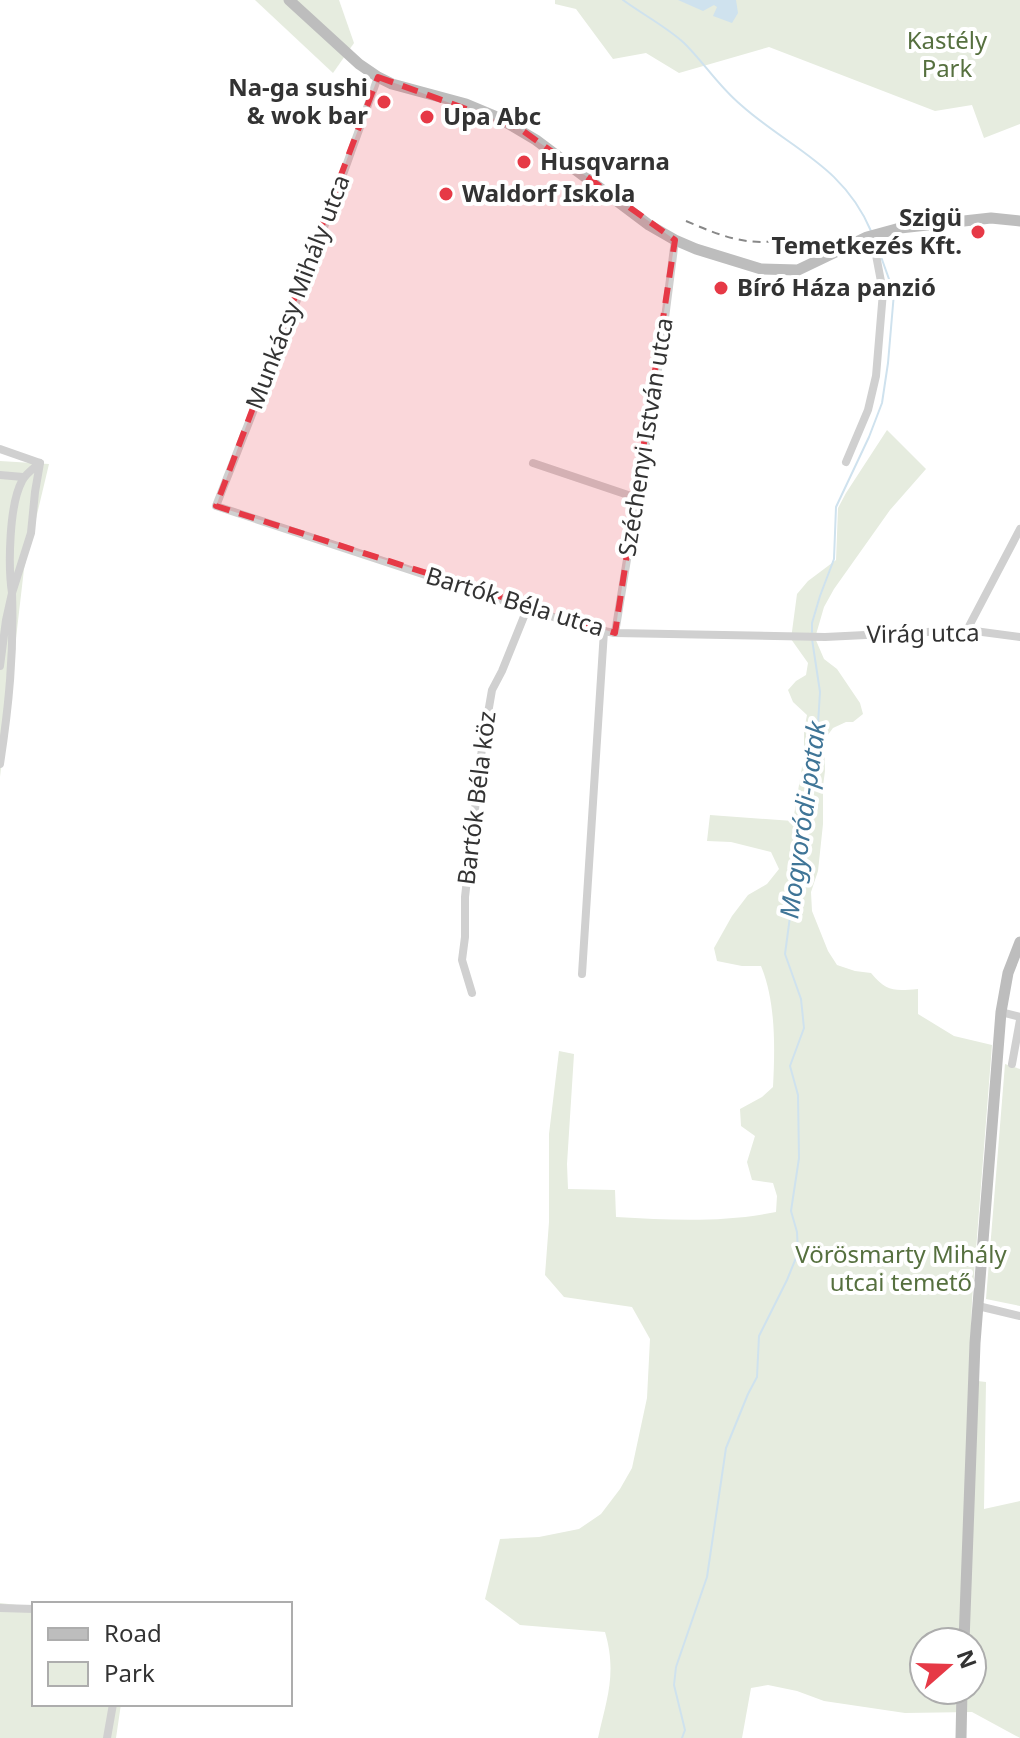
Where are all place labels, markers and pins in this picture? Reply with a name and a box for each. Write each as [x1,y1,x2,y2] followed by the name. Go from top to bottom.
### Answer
[228,70,368,131] place label: Na-ga sushi & wok bar
[375,93,393,111] marker: Na-ga sushi & wok bar
[443,99,541,132] place label: Upa Abc
[418,108,436,126] marker: Upa Abc
[540,144,670,177] place label: Husqvarna
[515,153,533,171] marker: Husqvarna
[462,176,635,209] place label: Waldorf Iskola
[437,185,455,203] marker: Waldorf Iskola
[772,200,962,261] place label: Szigü Temetkezés Kft.
[969,223,987,241] marker: Szigü Temetkezés Kft.
[737,270,936,303] place label: Bíró Háza panzió
[712,279,730,297] marker: Bíró Háza panzió

